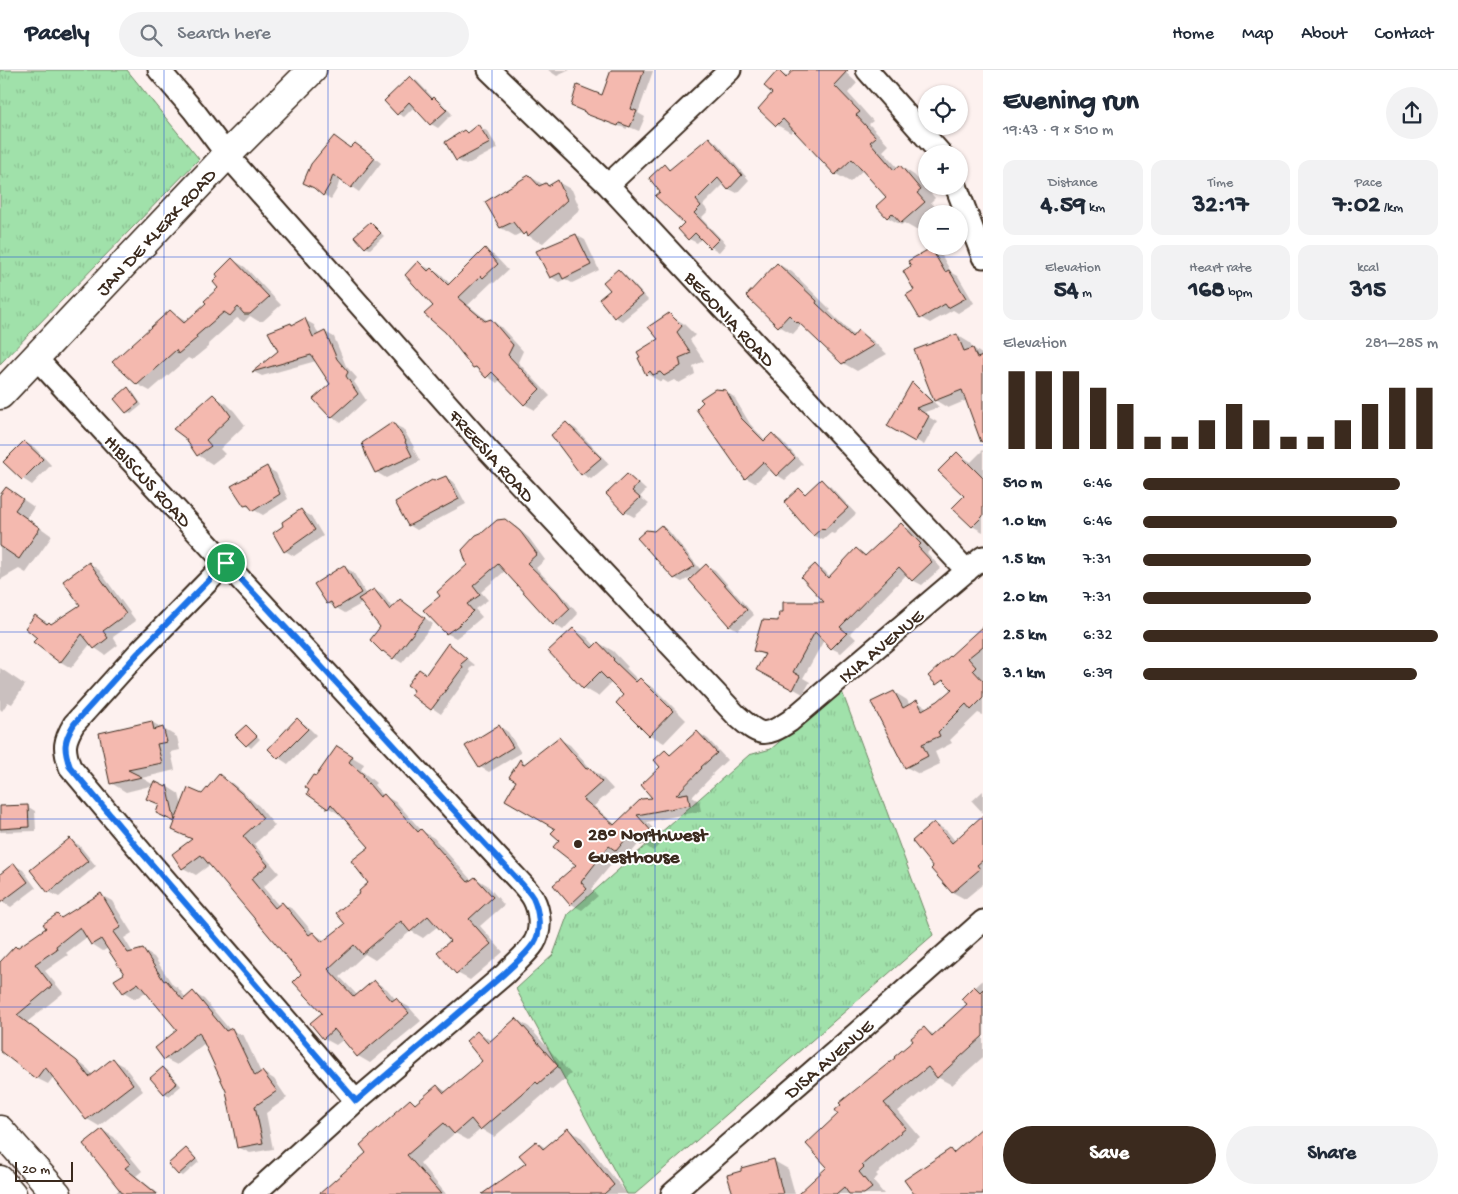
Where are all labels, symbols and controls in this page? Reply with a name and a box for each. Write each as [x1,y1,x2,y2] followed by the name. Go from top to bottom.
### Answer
[119,12,469,57] search box
[25,20,89,49] text: Pacely
[137,21,165,49] icon: search
[177,23,271,46] text: Search here
[1172,24,1214,45] text: Home
[1242,24,1273,45] text: Map
[1301,24,1347,45] text: About
[1375,24,1433,45] text: Contact
[918,85,968,255] map controls
[918,85,968,135] button: locate
[1003,86,1139,119] text: Evening run
[1386,87,1438,139] button: share
[1003,122,1113,141] text: 19:43 · 9 × 510 m
[918,145,968,195] button: +
[93,164,223,302] street label: JAN DE KLERK ROAD
[1048,175,1098,192] text: Distance
[1208,175,1233,192] text: Time
[1354,175,1382,192] text: Pace
[1040,192,1086,221] text: 4.59
[1192,192,1249,221] text: 32:17
[1333,192,1380,221] text: 7:02
[1086,200,1105,217] text: km
[1380,200,1403,217] text: /km
[918,205,968,255] button: −
[1045,260,1101,277] text: Elevation
[1189,260,1252,277] text: Heart rate
[1357,260,1379,277] text: kcal
[678,267,779,374] street label: BEGONIA ROAD
[1054,277,1079,306] text: 54
[1188,277,1225,306] text: 168
[1350,277,1386,306] text: 315
[1079,285,1092,302] text: m
[1225,285,1253,302] text: bpm
[1003,335,1067,354] text: Elevation
[1365,335,1438,354] text: 281–285 m
[442,405,539,509] street label: FREESIA ROAD
[98,431,196,534] street label: HIBISCUS ROAD
[1003,475,1042,494] text: 510 m
[1083,475,1112,494] text: 6:46
[1003,513,1046,532] text: 1.0 km
[1083,513,1112,532] text: 6:46
[205,542,247,584] pin
[212,549,240,577] icon: arrive
[1003,551,1045,570] text: 1.5 km
[1083,551,1111,570] text: 7:31
[1003,589,1047,608] text: 2.0 km
[1083,589,1111,608] text: 7:31
[835,605,930,690] street label: IXIA AVENUE
[1003,627,1047,646] text: 2.5 km
[1083,627,1112,646] text: 6:32
[1003,665,1045,684] text: 3.1 km
[1083,665,1112,684] text: 6:39
[588,825,709,870] place label: 28° Northwest Guesthouse
[572,838,584,850] marker: 28° Northwest Guesthouse
[780,1015,880,1107] street label: DISA AVENUE
[1003,1126,1216,1184] button: Save
[1226,1126,1438,1184] button: Share
[15,1159,72,1182] scale bar
[22,1162,50,1179] text: 20 m

